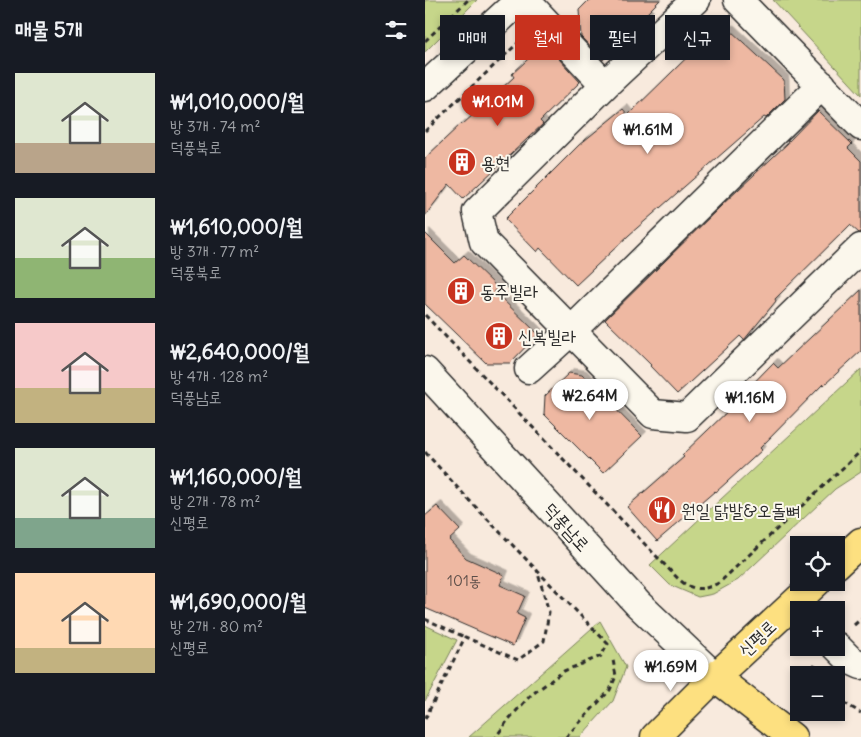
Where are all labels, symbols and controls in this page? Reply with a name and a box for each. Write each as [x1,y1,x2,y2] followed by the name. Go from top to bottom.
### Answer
[440,15,505,60] chip: 매매
[515,15,580,60] chip: 월세
[590,15,655,60] chip: 필터
[665,15,730,60] chip: 신규
[15,16,83,43] text: 매물 5개
[382,16,410,44] icon: filters
[457,84,539,127] pin: ₩1.01M
[170,88,305,115] text: ₩1,010,000/월
[472,91,524,111] text: ₩1.01M
[55,93,115,153] icon: home
[607,112,689,155] pin: ₩1.61M
[170,116,260,136] text: 방 3개 · 74 m²
[623,119,673,139] text: ₩1.61M
[170,137,222,157] text: 덕풍북로
[447,147,477,177] building icon: 용현
[481,151,510,174] place label: 용현
[170,213,303,240] text: ₩1,610,000/월
[55,218,115,278] icon: home
[170,241,259,261] text: 방 3개 · 77 m²
[170,262,222,282] text: 덕풍북로
[446,276,476,306] building icon: 동주빌라
[480,280,538,303] place label: 동주빌라
[484,321,514,351] building icon: 신복빌라
[518,325,576,348] place label: 신복빌라
[170,338,310,365] text: ₩2,640,000/월
[55,343,115,403] icon: home
[170,366,268,386] text: 방 4개 · 128 m²
[549,378,631,421] pin: ₩2.64M
[709,380,791,423] pin: ₩1.16M
[562,385,618,405] text: ₩2.64M
[170,387,222,407] text: 덕풍남로
[725,387,775,407] text: ₩1.16M
[170,463,302,490] text: ₩1,160,000/월
[55,468,115,528] icon: home
[170,491,260,511] text: 방 2개 · 78 m²
[647,495,677,525] restaurant icon: 원일 닭발&오돌뼈
[539,498,595,556] street label: 덕풍남로
[681,499,800,522] place label: 원일 닭발&오돌뼈
[170,512,209,532] text: 신평로
[790,536,845,721] map controls
[790,536,845,591] button: locate
[447,571,481,590] house number: 101동
[170,588,307,615] text: ₩1,690,000/월
[55,593,115,653] icon: home
[790,601,845,656] button: +
[733,615,781,661] street label: 신평로
[170,616,263,636] text: 방 2개 · 80 m²
[170,637,209,657] text: 신평로
[630,650,712,692] pin: ₩1.69M
[645,656,698,676] text: ₩1.69M
[790,666,845,721] button: −

